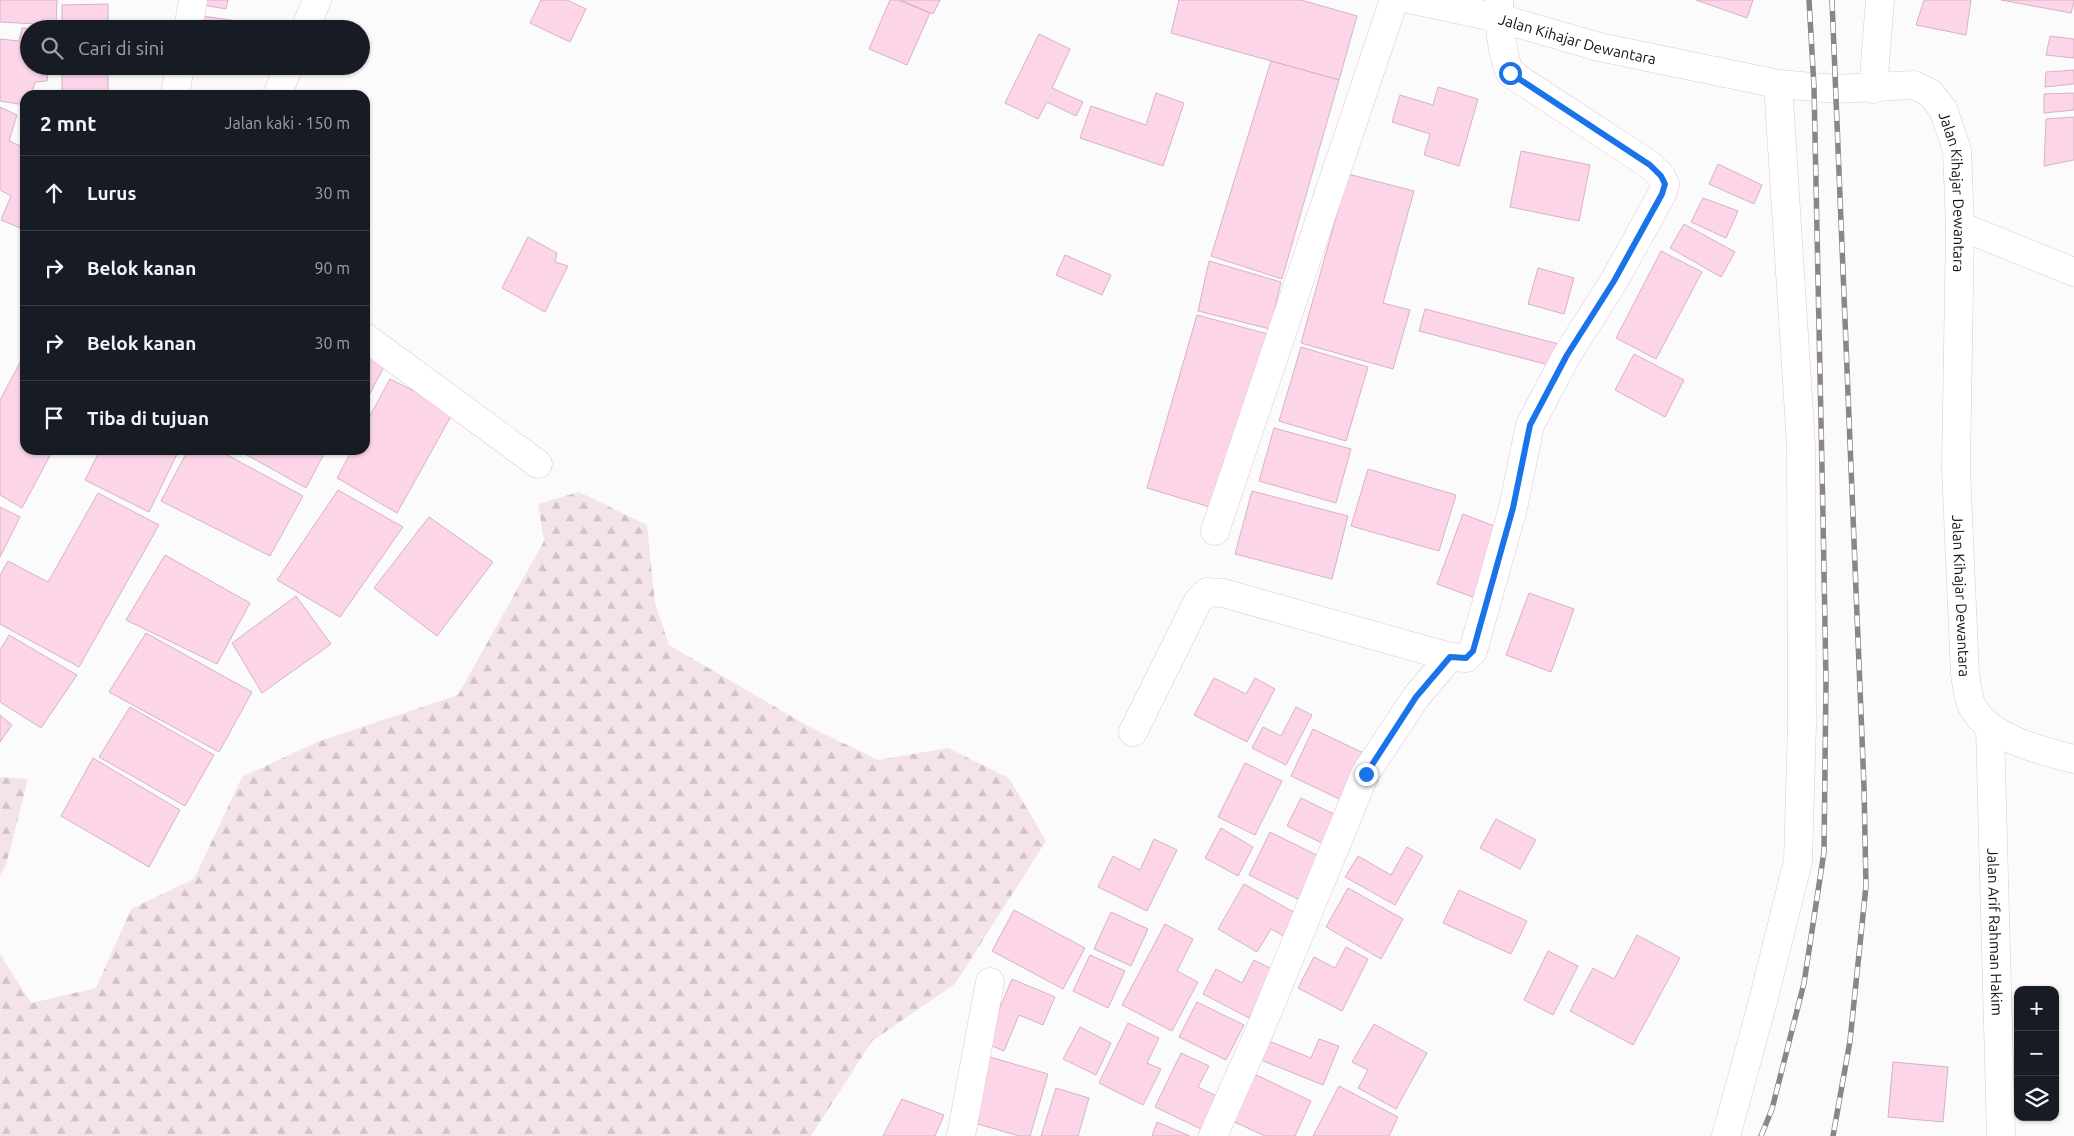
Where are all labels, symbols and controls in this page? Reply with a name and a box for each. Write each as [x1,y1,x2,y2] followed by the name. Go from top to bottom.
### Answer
[1497,10,1658,67] street label: Jalan Kihajar Dewantara
[20,20,370,75] search box
[38,34,66,62] icon: search
[78,37,164,59] text: Cari di sini
[1499,62,1522,85] route start
[1936,109,1969,272] street label: Jalan Kihajar Dewantara
[40,111,96,135] text: 2 mnt
[225,114,350,132] text: Jalan kaki · 150 m
[40,179,68,207] icon: ahead
[87,182,136,204] text: Lurus
[314,184,350,202] text: 30 m
[40,254,68,282] icon: right
[87,257,196,279] text: Belok kanan
[314,259,350,277] text: 90 m
[40,329,68,357] icon: right
[87,332,196,354] text: Belok kanan
[314,334,350,352] text: 30 m
[40,404,68,432] icon: arrive
[87,407,209,429] text: Tiba di tujuan
[1950,514,1974,677] street label: Jalan Kihajar Dewantara
[1355,763,1378,786] route end
[1985,848,2006,1016] street label: Jalan Arif Rahman Hakim
[2014,986,2059,1121] map controls
[2014,986,2059,1031] button: +
[2014,1031,2059,1076] button: −
[2014,1076,2059,1121] button: layers

